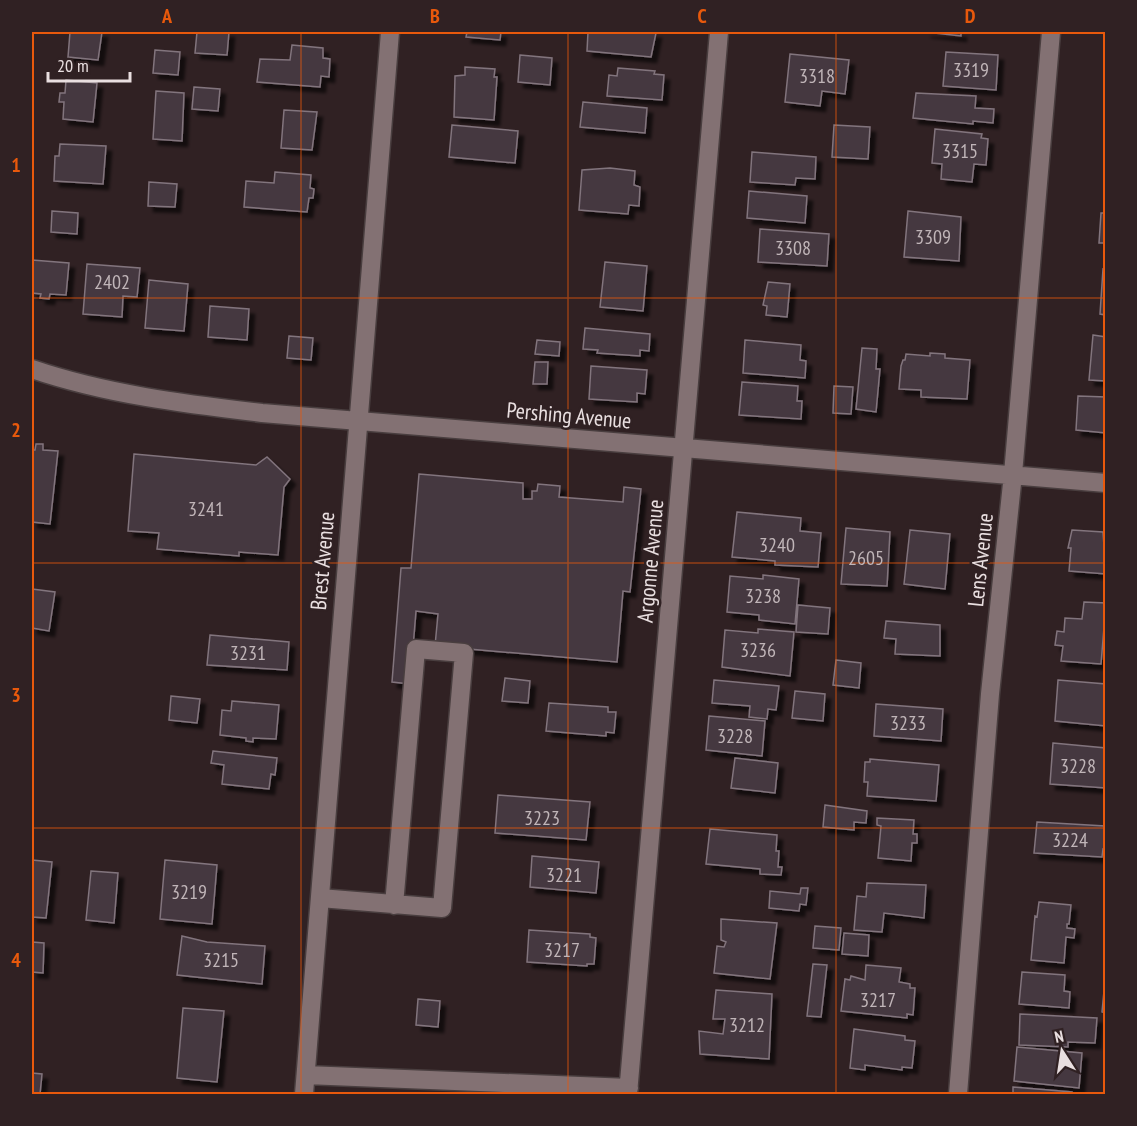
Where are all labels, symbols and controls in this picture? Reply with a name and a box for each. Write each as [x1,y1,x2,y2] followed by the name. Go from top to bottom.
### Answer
[161,3,173,29] text: A
[430,3,440,29] text: B
[697,3,707,29] text: C
[965,3,976,29] text: D
[48,45,130,83] scale bar
[57,54,89,77] text: 20 m
[953,57,989,83] house number: 3319
[799,63,835,89] house number: 3318
[942,138,978,164] house number: 3315
[11,152,21,178] text: 1
[915,224,951,250] house number: 3309
[775,235,811,261] house number: 3308
[94,269,130,295] house number: 2402
[505,396,633,434] street label: Pershing Avenue
[11,417,21,443] text: 2
[188,496,224,522] house number: 3241
[631,498,669,624] street label: Argonne Avenue
[304,511,340,611] street label: Brest Avenue
[961,512,999,608] street label: Lens Avenue
[759,532,795,558] house number: 3240
[848,545,884,571] house number: 2605
[745,583,781,609] house number: 3238
[740,637,776,663] house number: 3236
[230,640,266,666] house number: 3231
[11,682,21,708] text: 3
[890,710,926,736] house number: 3233
[717,723,753,749] house number: 3228
[1060,753,1096,779] house number: 3228
[524,805,560,831] house number: 3223
[1052,827,1088,853] house number: 3224
[546,862,582,888] house number: 3221
[171,879,207,905] house number: 3219
[544,937,580,963] house number: 3217
[11,947,21,973] text: 4
[203,947,239,973] house number: 3215
[860,987,896,1013] house number: 3217
[729,1012,765,1038] house number: 3212
[1032,1021,1092,1081] north arrow
[1053,1026,1065,1047] text: N

